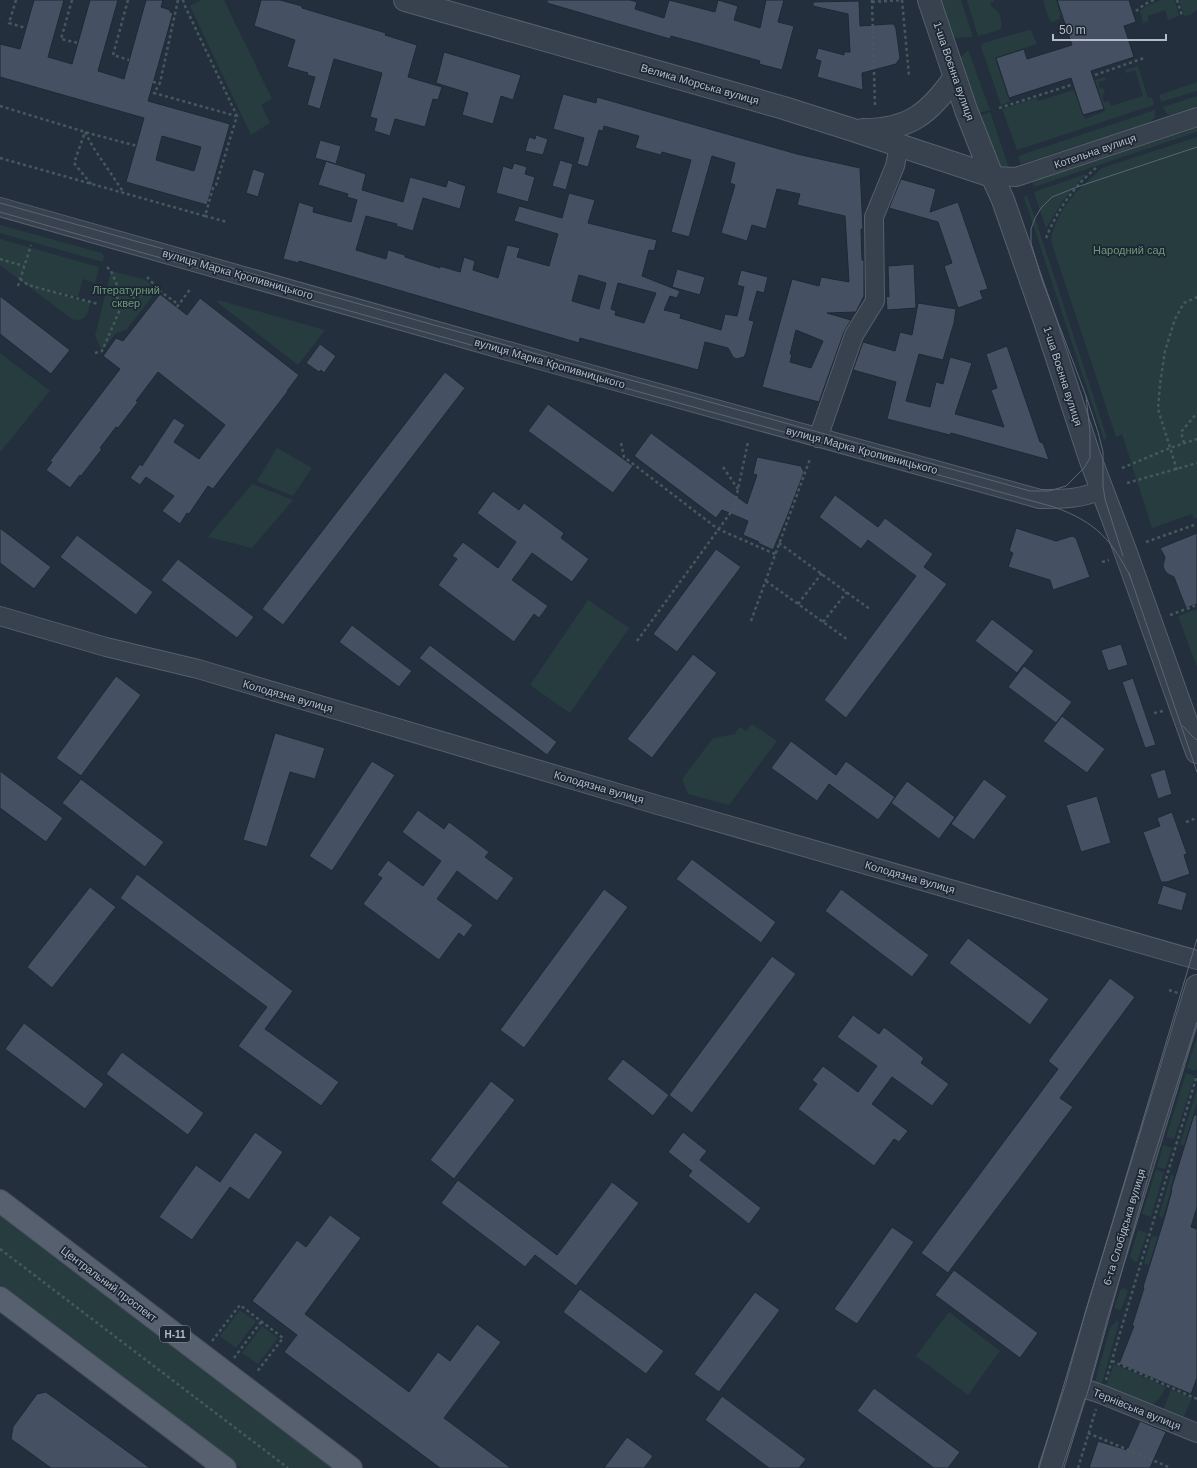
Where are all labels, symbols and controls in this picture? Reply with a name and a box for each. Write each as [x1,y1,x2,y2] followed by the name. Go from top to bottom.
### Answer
[1053,16,1166,42] scale bar
[931,20,977,122] street label: 1-ша Воєнна вулиця
[1059,23,1086,37] text: 50 m
[639,61,761,107] street label: Велика Морська вулиця
[1052,131,1138,171] street label: Котельна вулиця
[1093,244,1166,256] park label: Народний сад
[161,247,315,301] street label: вулиця Марка Кропивницького
[92,284,160,309] park label: Літературний сквер
[1041,325,1085,427] street label: 1-ша Воєнна вулиця
[473,336,627,390] street label: вулиця Марка Кропивницького
[785,424,939,476] street label: вулиця Марка Кропивницького
[242,677,334,715] street label: Колодязна вулиця
[553,768,645,806] street label: Колодязна вулиця
[864,858,956,896] street label: Колодязна вулиця
[1101,1167,1147,1287] street label: 6-та Слобідська вулиця
[59,1244,159,1324] street label: Центральний проспект
[160,1326,190,1342] road number: Н-11
[1091,1386,1183,1432] street label: Тернівська вулиця

